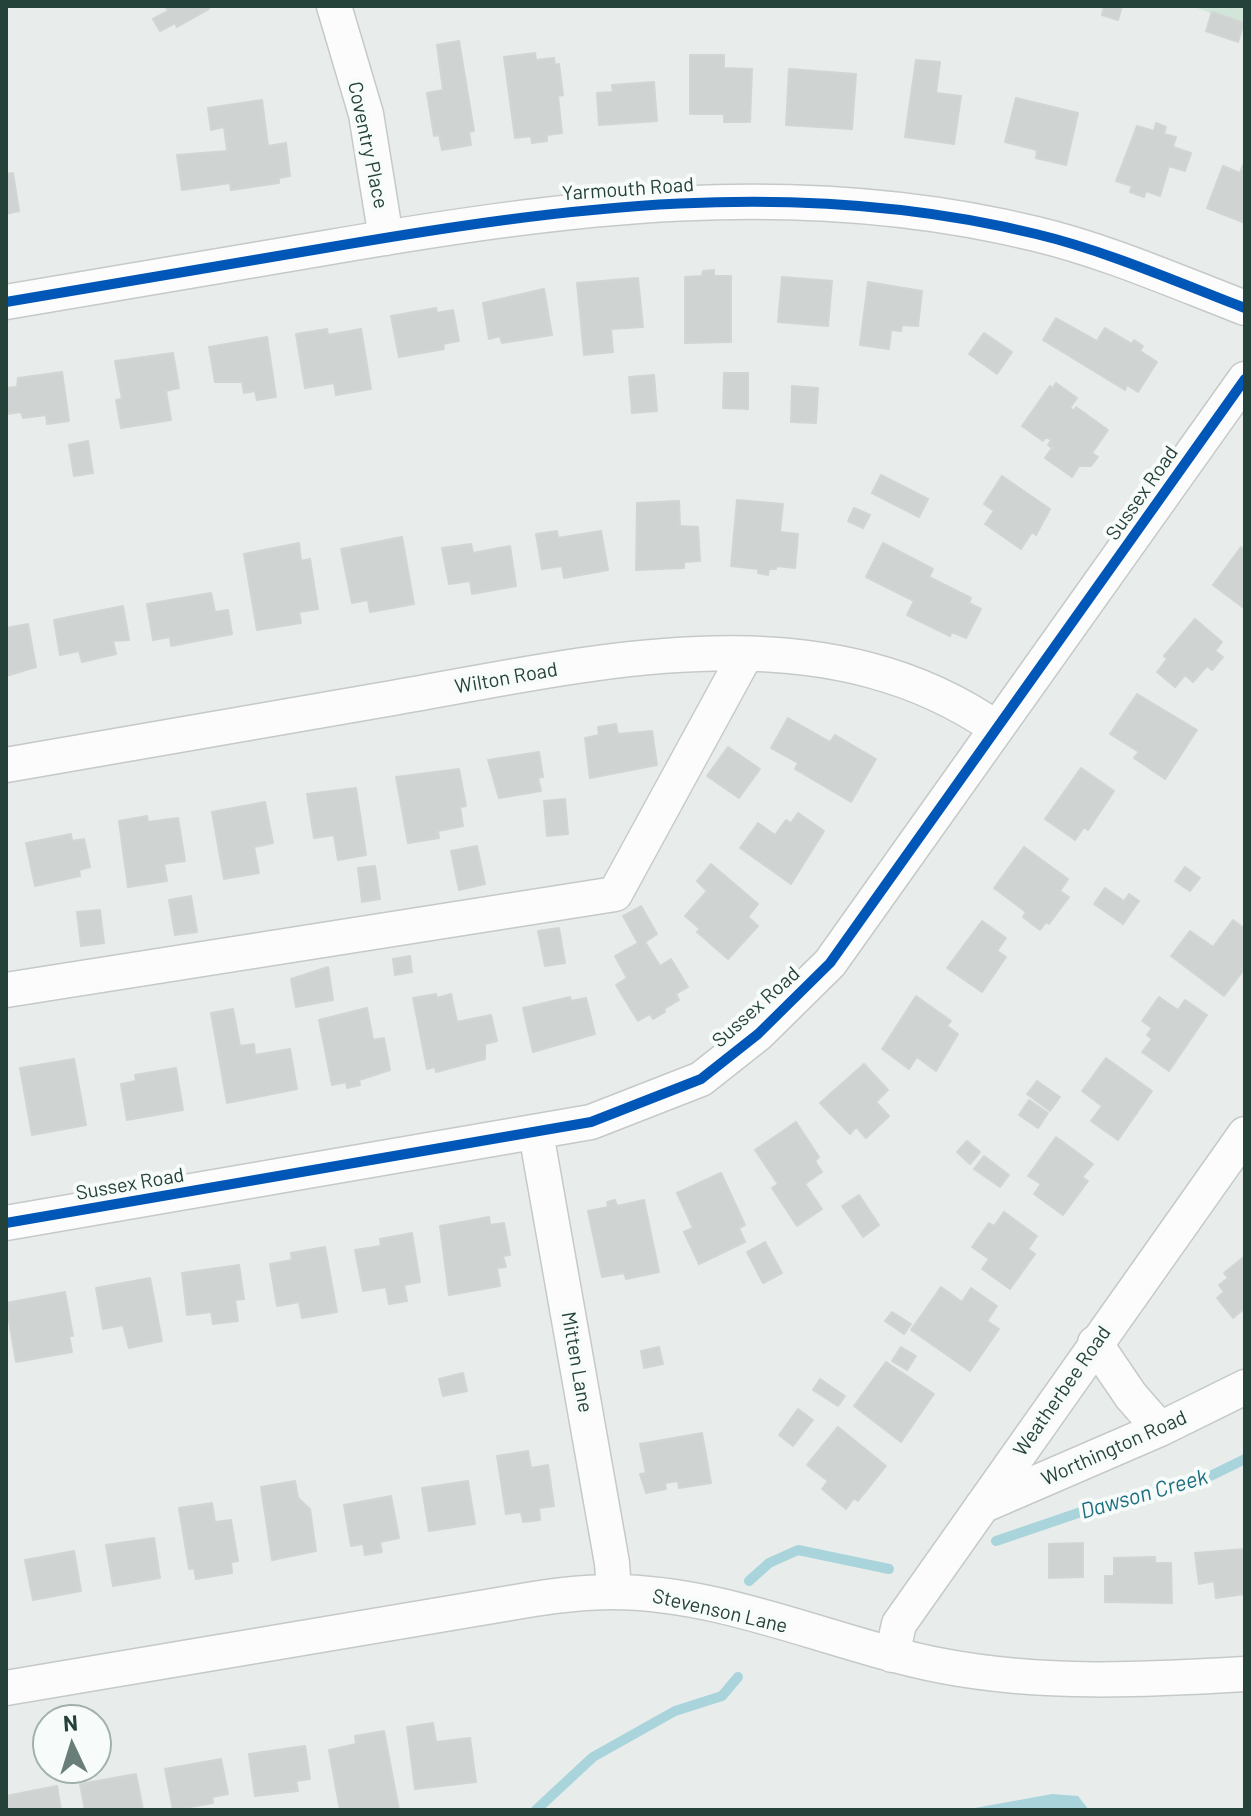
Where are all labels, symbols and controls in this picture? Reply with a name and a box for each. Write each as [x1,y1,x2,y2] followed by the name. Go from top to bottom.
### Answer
[343,79,393,211] street label: Coventry Place
[561,172,695,206] street label: Yarmouth Road
[1101,441,1183,545] street label: Sussex Road
[453,657,559,699] street label: Wilton Road
[707,961,805,1053] street label: Sussex Road
[74,1163,186,1205] street label: Sussex Road
[556,1310,598,1414] street label: Mitten Lane
[1008,1321,1116,1461] street label: Weatherbee Road
[1038,1405,1190,1491] street label: Worthington Road
[1077,1463,1211,1525] water label: Dawson Creek
[650,1584,790,1638] street label: Stevenson Lane
[32,1704,112,1784] north arrow
[62,1709,79,1736] text: N

